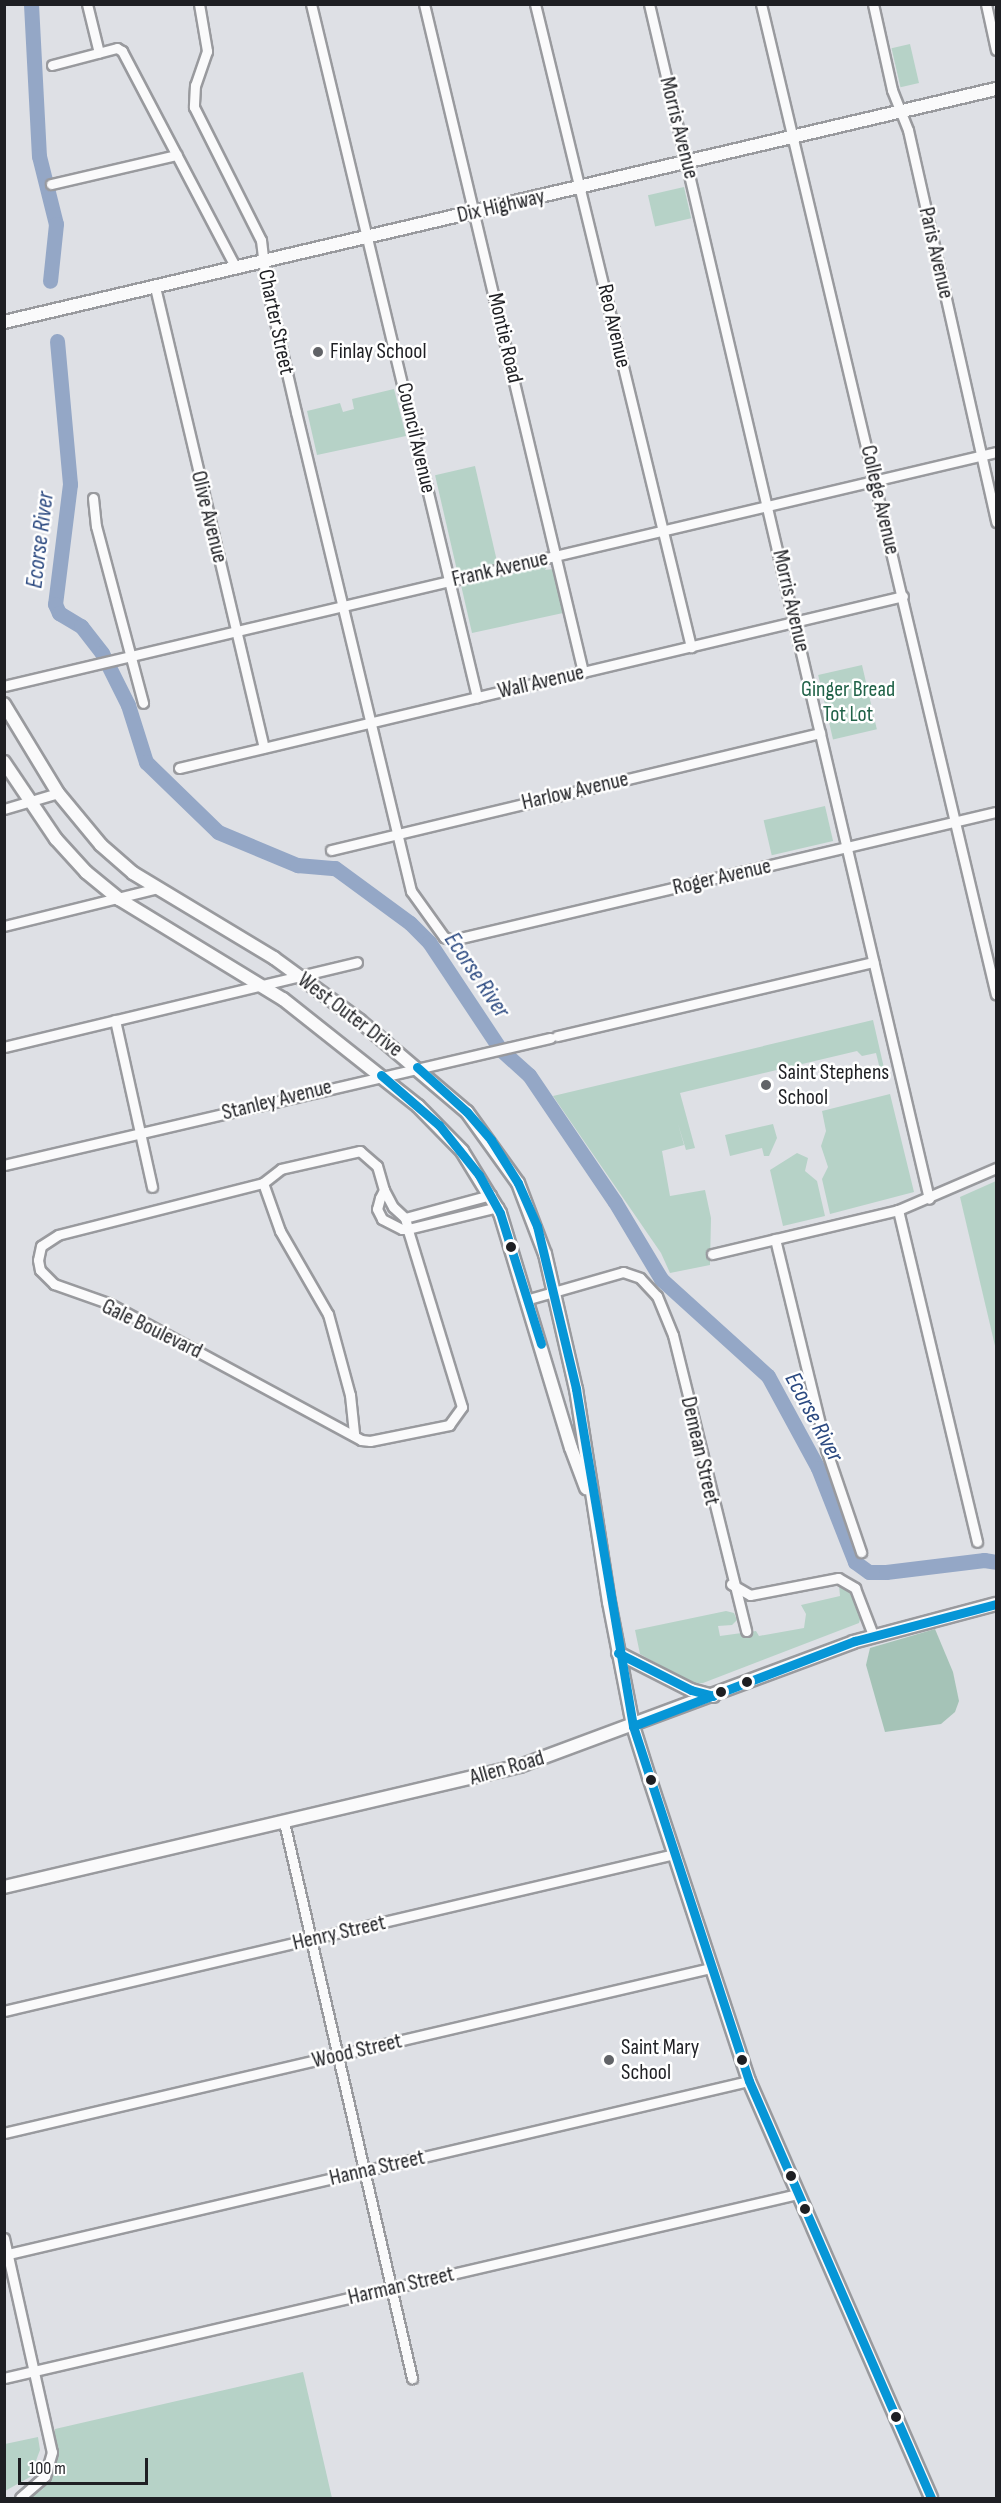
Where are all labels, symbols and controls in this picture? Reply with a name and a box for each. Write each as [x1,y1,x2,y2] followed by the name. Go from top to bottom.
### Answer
[654,74,704,182] street label: Morris Avenue
[455,183,547,229] street label: Dix Highway
[913,205,959,301] street label: Paris Avenue
[252,267,300,377] street label: Charter Street
[592,282,636,370] street label: Reo Avenue
[482,290,528,386] street label: Montie Road
[330,339,427,365] place label: Finlay School
[311,345,325,359] marker: Finlay School
[390,380,442,496] street label: Council Avenue
[855,443,905,557] street label: College Avenue
[185,468,233,566] street label: Olive Avenue
[20,490,60,590] water label: Ecorse River
[449,545,551,593] street label: Frank Avenue
[766,547,816,655] street label: Morris Avenue
[495,659,587,705] street label: Wall Avenue
[801,676,895,728] park label: Ginger Bread Tot Lot
[519,766,631,816] street label: Harlow Avenue
[670,853,774,901] street label: Roger Avenue
[438,927,516,1023] water label: Ecorse River
[292,967,408,1063] street label: West Outer Drive
[778,1059,889,1110] place label: Saint Stephens School
[219,1074,335,1126] street label: Stanley Avenue
[759,1078,773,1092] marker: Saint Stephens School
[505,1241,517,1253] unlabelled marker
[97,1293,207,1365] street label: Gale Boulevard
[779,1367,849,1467] water label: Ecorse River
[675,1394,725,1508] street label: Demean Street
[741,1676,753,1688] unlabelled marker
[715,1686,727,1698] unlabelled marker
[467,1745,547,1791] street label: Allen Road
[645,1774,657,1786] unlabelled marker
[290,1910,388,1956] street label: Henry Street
[310,2028,404,2074] street label: Wood Street
[621,2034,699,2086] place label: Saint Mary School
[602,2053,616,2067] marker: Saint Mary School
[736,2054,748,2066] unlabelled marker
[327,2144,427,2192] street label: Hanna Street
[785,2170,797,2182] unlabelled marker
[799,2203,811,2215] unlabelled marker
[345,2261,457,2311] street label: Harman Street
[890,2411,902,2423] unlabelled marker
[21,2446,152,2484] scale bar
[29,2458,66,2479] text: 100 m

